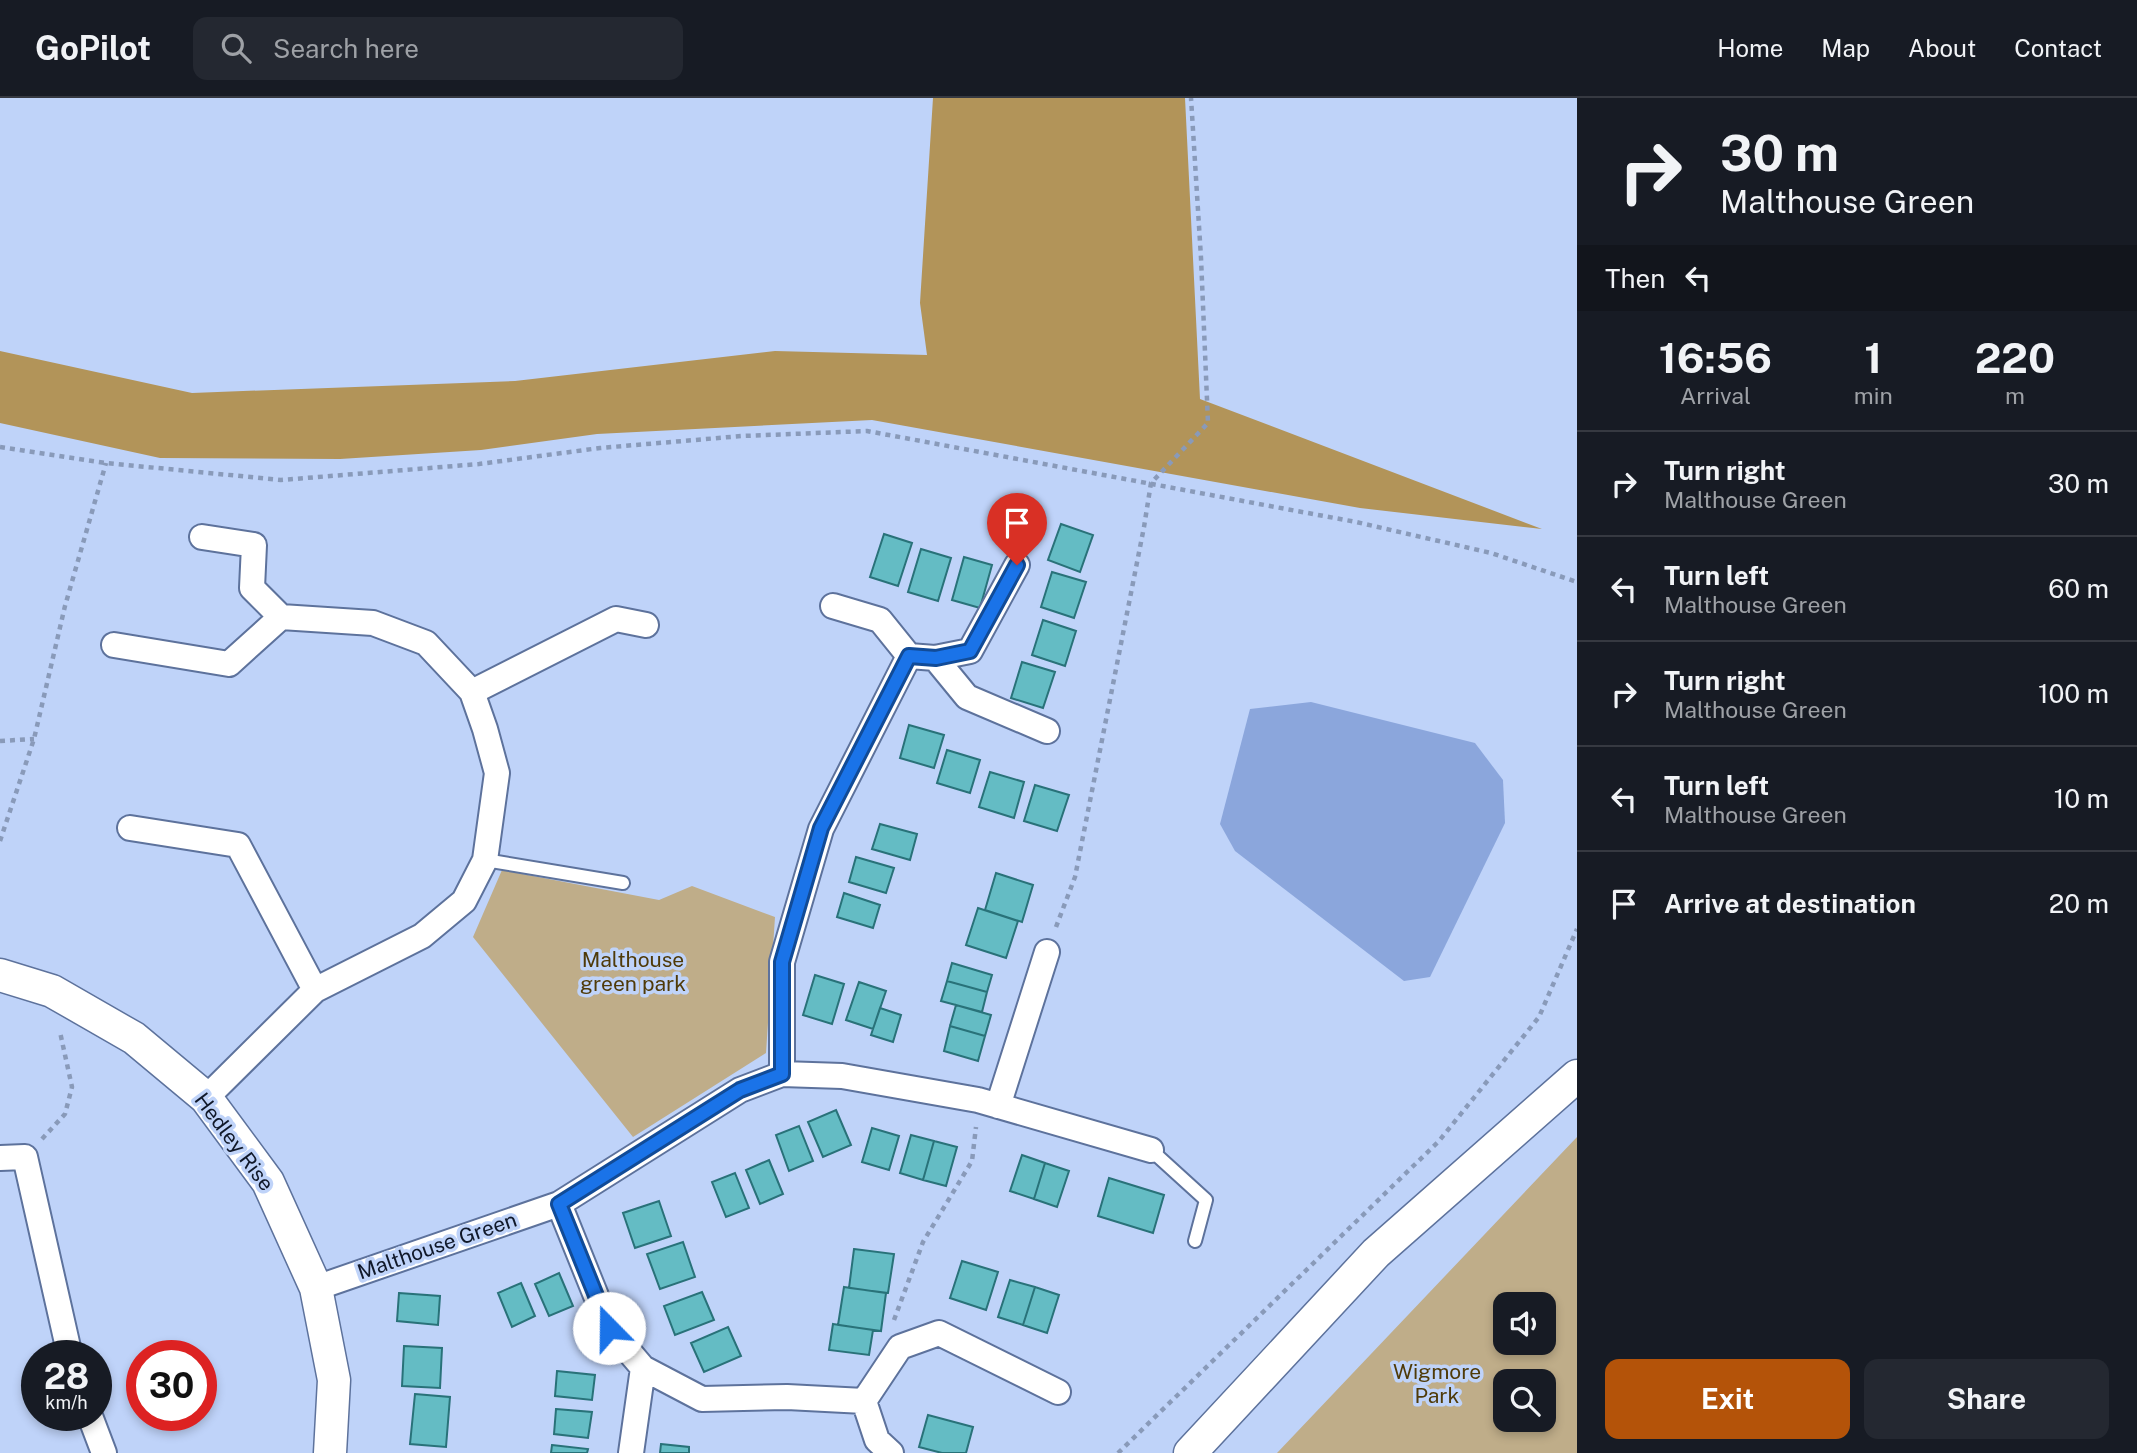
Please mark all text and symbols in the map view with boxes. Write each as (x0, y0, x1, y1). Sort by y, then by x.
search box (193, 17, 683, 80)
text: GoPilot (35, 29, 151, 67)
icon: search (217, 29, 255, 67)
text: Search here (273, 33, 419, 64)
text: Home (1717, 34, 1783, 62)
text: Map (1821, 34, 1870, 62)
text: About (1908, 34, 1976, 62)
text: Contact (2014, 34, 2102, 62)
text: 30 m (1720, 124, 1839, 182)
icon: right (1605, 126, 1696, 217)
text: Malthouse Green (1720, 183, 1974, 220)
icon: left (1679, 259, 1717, 297)
text: Then (1605, 263, 1665, 294)
text: 16:56 (1659, 333, 1772, 382)
text: 1 (1864, 333, 1882, 382)
text: 220 (1975, 333, 2055, 382)
text: Arrival (1680, 382, 1751, 409)
text: min (1854, 382, 1893, 409)
text: m (2005, 382, 2025, 409)
text: Turn right (1664, 455, 1786, 486)
icon: right (1605, 465, 1643, 503)
text: 30 m (2048, 468, 2109, 499)
text: Malthouse Green (1664, 486, 1847, 513)
pin (987, 493, 1047, 565)
icon: arrive (998, 504, 1036, 542)
text: Turn left (1664, 560, 1769, 591)
icon: left (1605, 570, 1643, 608)
text: 60 m (2048, 573, 2109, 604)
text: Malthouse Green (1664, 591, 1847, 618)
text: Turn right (1664, 665, 1786, 696)
icon: right (1605, 675, 1643, 713)
text: 100 m (2038, 678, 2109, 709)
text: Malthouse Green (1664, 696, 1847, 723)
text: Turn left (1664, 770, 1769, 801)
icon: left (1605, 780, 1643, 818)
text: 10 m (2054, 783, 2109, 814)
text: Malthouse Green (1664, 801, 1847, 828)
icon: arrive (1605, 885, 1643, 923)
text: Arrive at destination (1664, 888, 1916, 919)
text: 20 m (2049, 888, 2109, 919)
park label: Malthouse green park (580, 947, 686, 996)
street label: Hedley Rise (189, 1088, 279, 1196)
street label: Malthouse Green (354, 1207, 520, 1285)
position arrow (572, 1291, 646, 1365)
map controls (1493, 1292, 1556, 1432)
button: sound (1493, 1292, 1556, 1355)
speed limit sign: 30 (126, 1340, 217, 1431)
text: 28 (44, 1356, 89, 1397)
park label: Wigmore Park (1393, 1359, 1481, 1408)
button: Exit (1605, 1359, 1850, 1439)
button: Share (1864, 1359, 2109, 1439)
button: search (1493, 1369, 1556, 1432)
text: km/h (45, 1392, 88, 1413)

